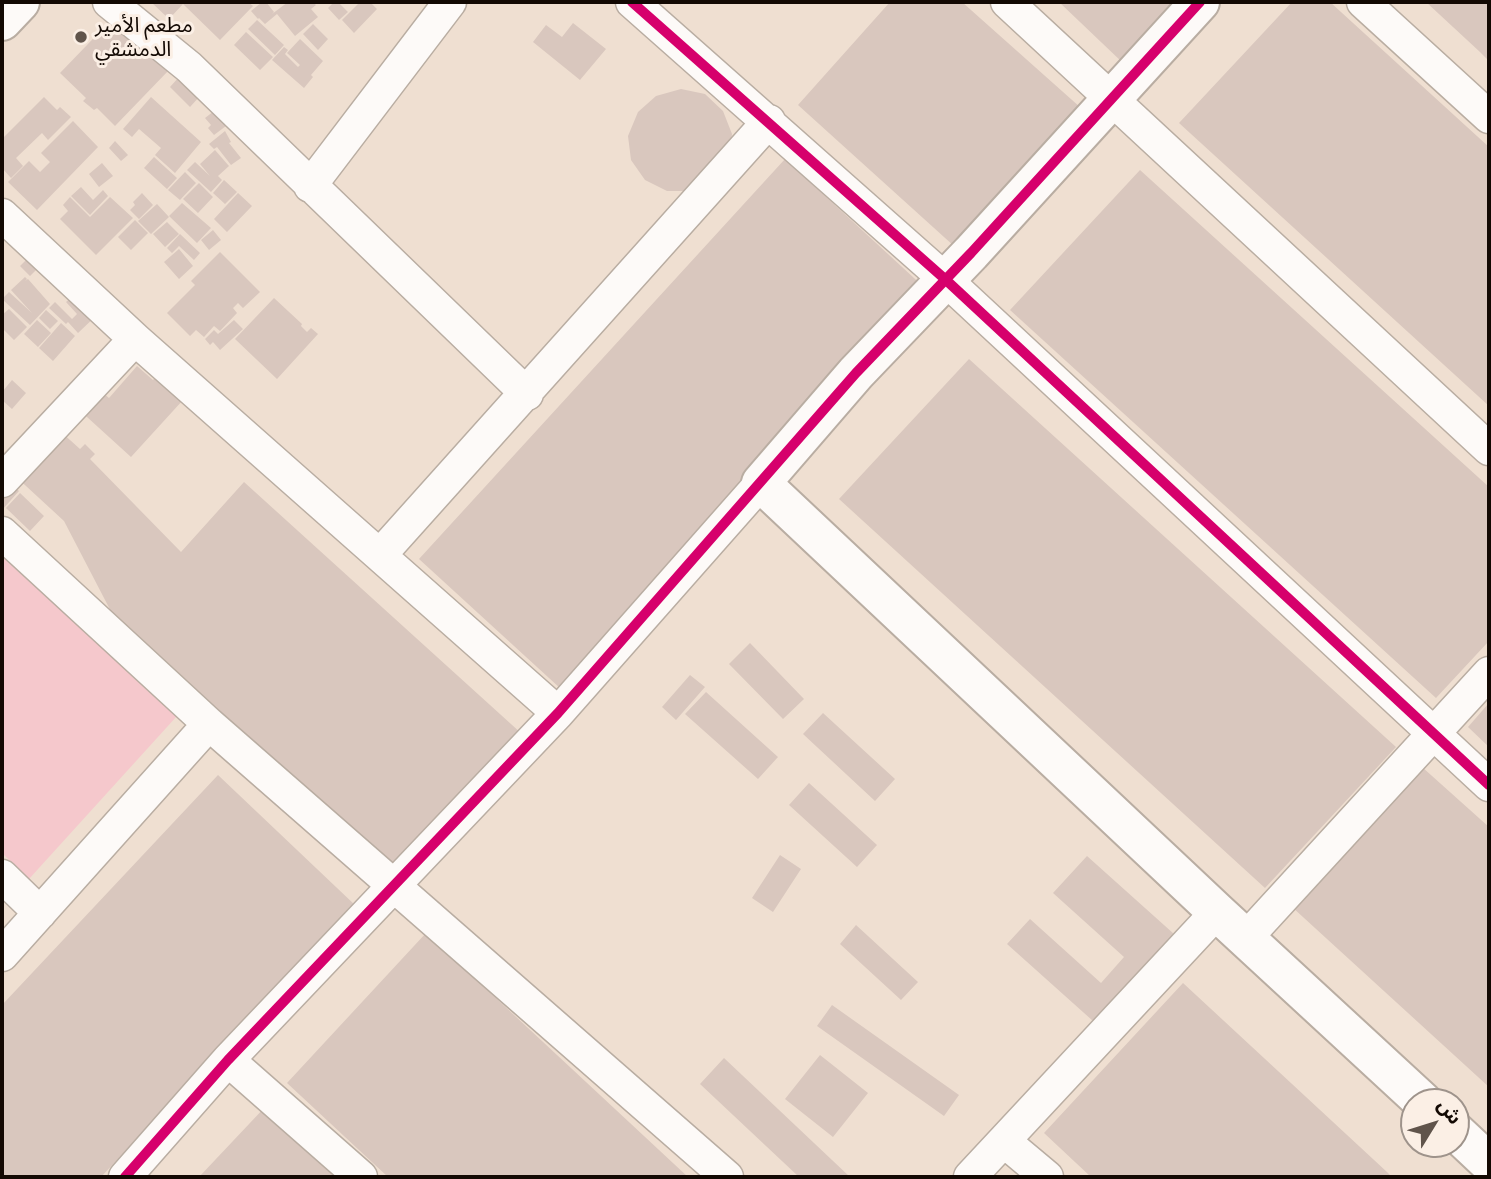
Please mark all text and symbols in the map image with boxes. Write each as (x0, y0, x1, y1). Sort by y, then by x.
place label: مطعم الأمير الدمشقي (95, 12, 193, 62)
marker: مطعم الأمير الدمشقي (73, 29, 89, 45)
north arrow (1400, 1088, 1470, 1158)
text: ش (1433, 1094, 1467, 1128)

